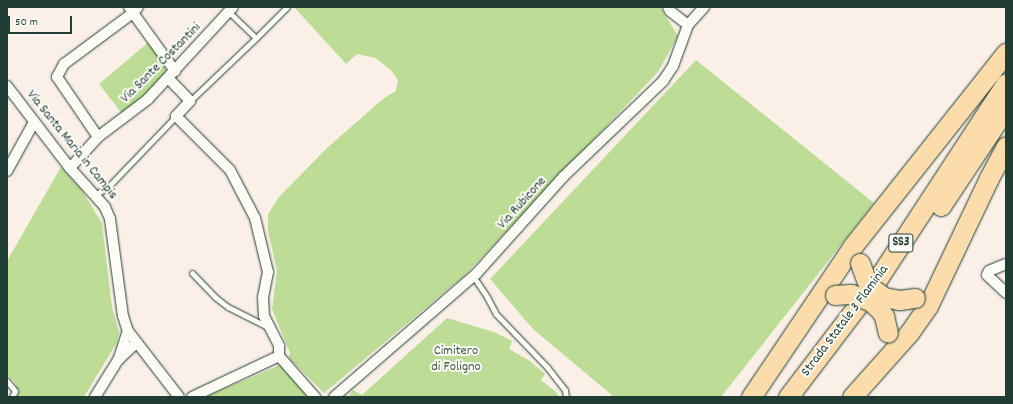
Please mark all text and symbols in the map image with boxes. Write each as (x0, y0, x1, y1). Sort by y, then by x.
scale bar (10, 8, 74, 34)
text: 50 m (15, 14, 38, 31)
street label: Via Sante Costantini (117, 19, 205, 107)
street label: Via Santa Maria in Campis (23, 87, 121, 203)
street label: Via Rubicone (494, 173, 550, 233)
road number: SS3 (888, 232, 914, 254)
street label: Strada Statale 3 Flaminia (798, 262, 892, 380)
park label: Cimitero di Foligno (431, 343, 481, 376)

